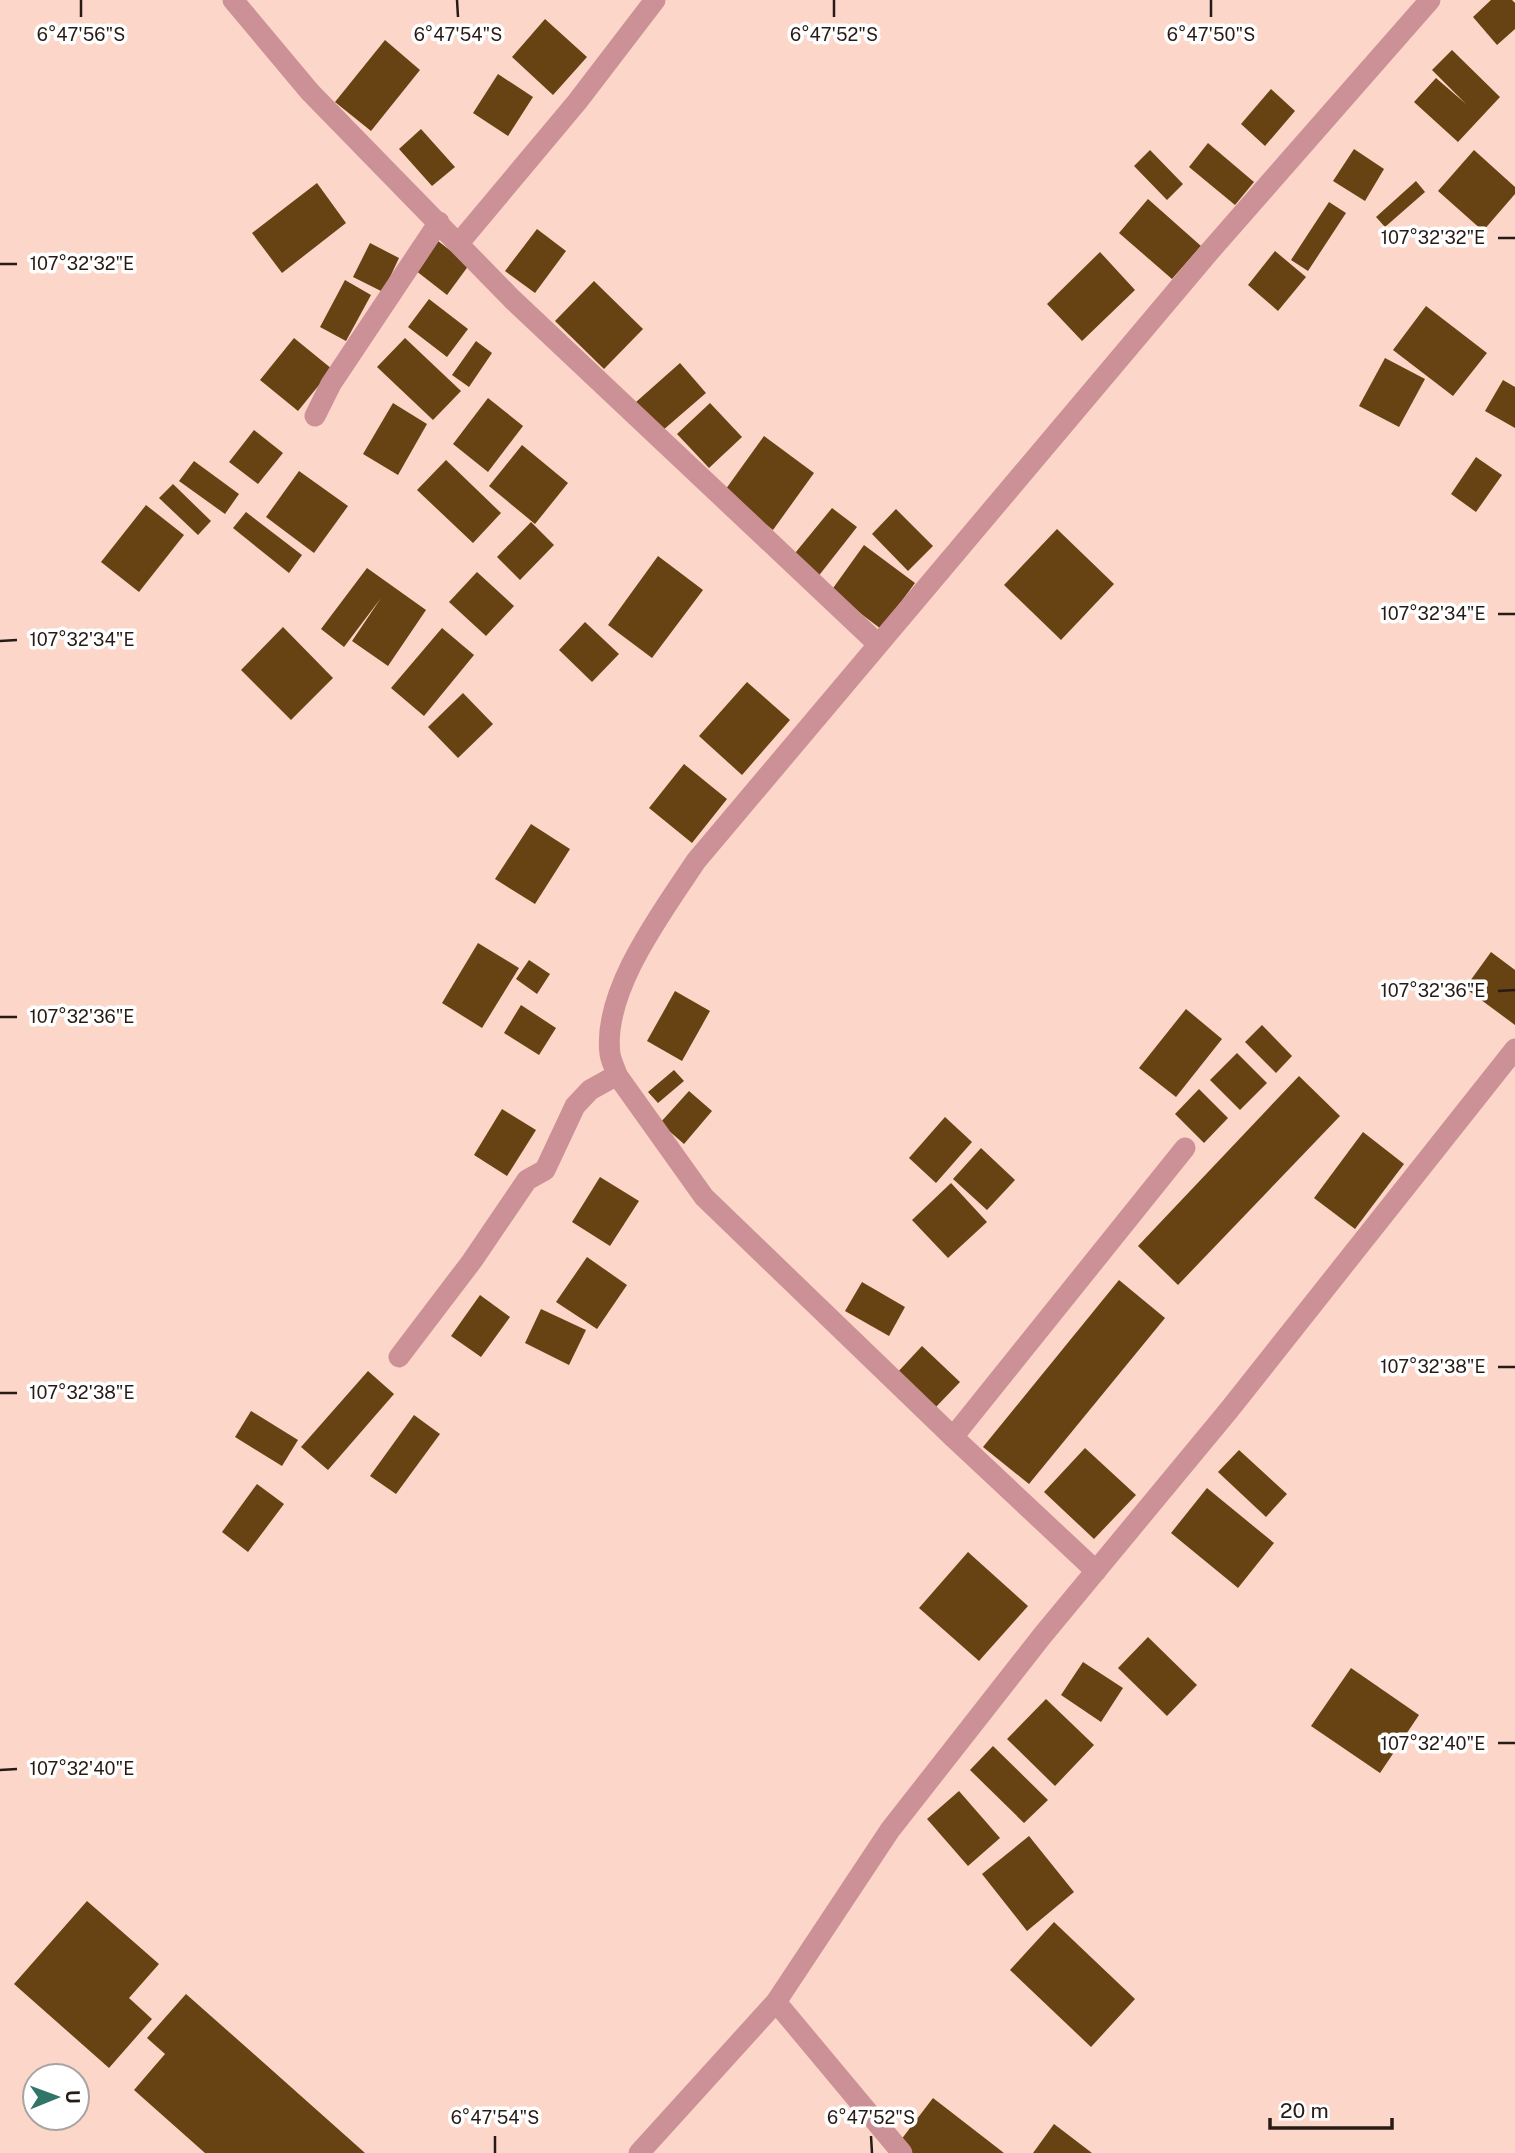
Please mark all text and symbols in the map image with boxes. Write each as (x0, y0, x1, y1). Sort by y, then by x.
text: 6°47'56"S (37, 24, 125, 45)
text: 6°47'54"S (414, 24, 502, 45)
text: 6°47'52"S (790, 24, 878, 45)
text: 6°47'50"S (1167, 24, 1255, 45)
text: 107°32'32"E (1381, 227, 1485, 248)
text: 107°32'32"E (30, 253, 134, 274)
text: 107°32'34"E (1380, 603, 1486, 624)
text: 107°32'34"E (29, 629, 135, 650)
text: 107°32'36"E (1381, 980, 1485, 1001)
text: 107°32'36"E (30, 1006, 134, 1027)
text: 107°32'38"E (1380, 1356, 1486, 1377)
text: 107°32'38"E (29, 1382, 135, 1403)
text: 107°32'40"E (1381, 1733, 1485, 1754)
text: 107°32'40"E (30, 1758, 134, 1779)
north arrow (21, 2062, 91, 2132)
scale bar (1270, 2086, 1392, 2130)
text: U (62, 2090, 84, 2104)
text: 20 m (1280, 2098, 1329, 2123)
text: 6°47'54"S (451, 2107, 539, 2128)
text: 6°47'52"S (827, 2107, 915, 2128)

